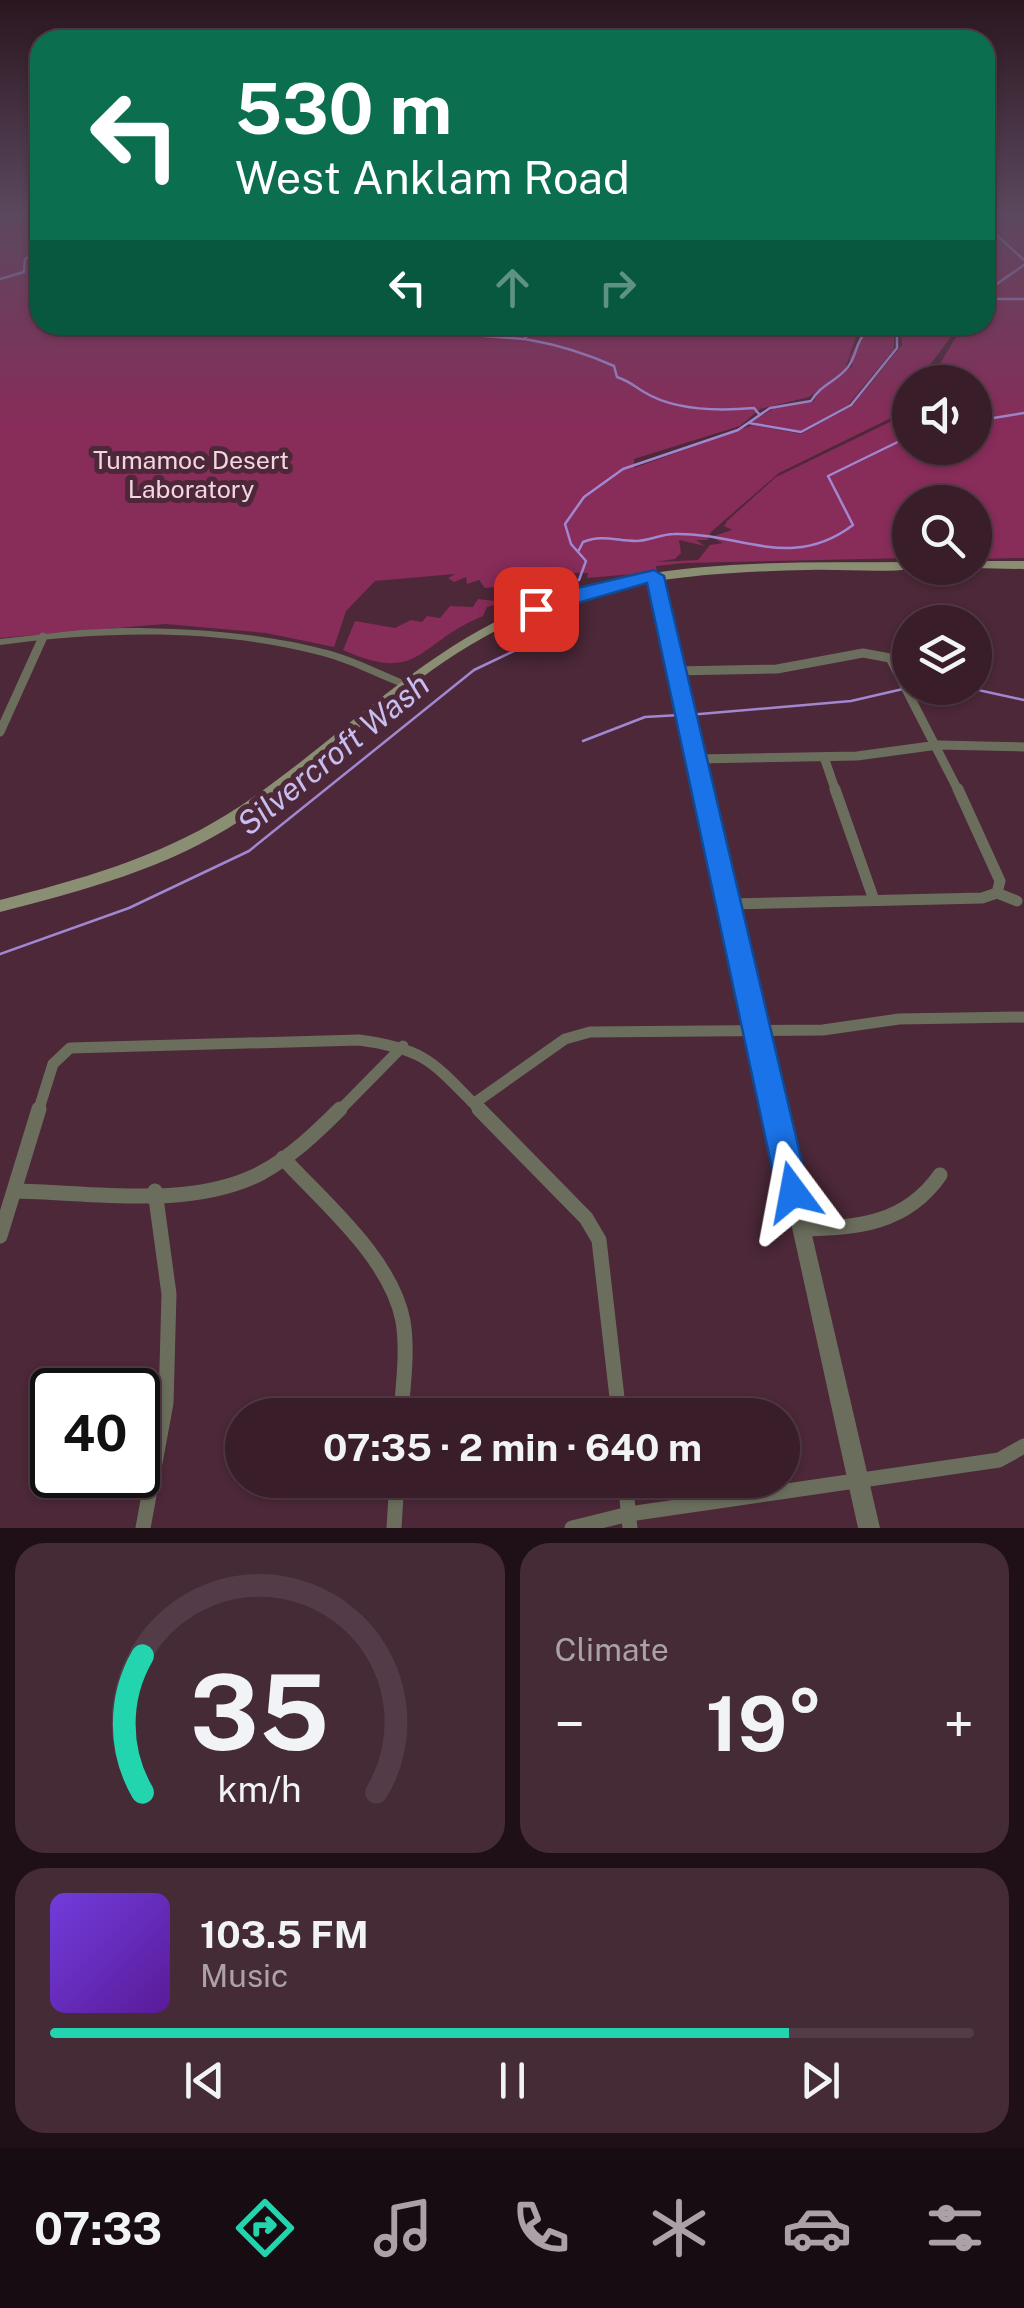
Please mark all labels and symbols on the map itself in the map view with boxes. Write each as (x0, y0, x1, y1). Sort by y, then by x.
park label: Tumamoc Desert Laboratory (93, 445, 289, 504)
pin (494, 567, 579, 652)
water label: Silvercroft Wash (230, 665, 436, 843)
position arrow (741, 1140, 845, 1244)
speed limit sign: 40 (30, 1368, 160, 1498)

